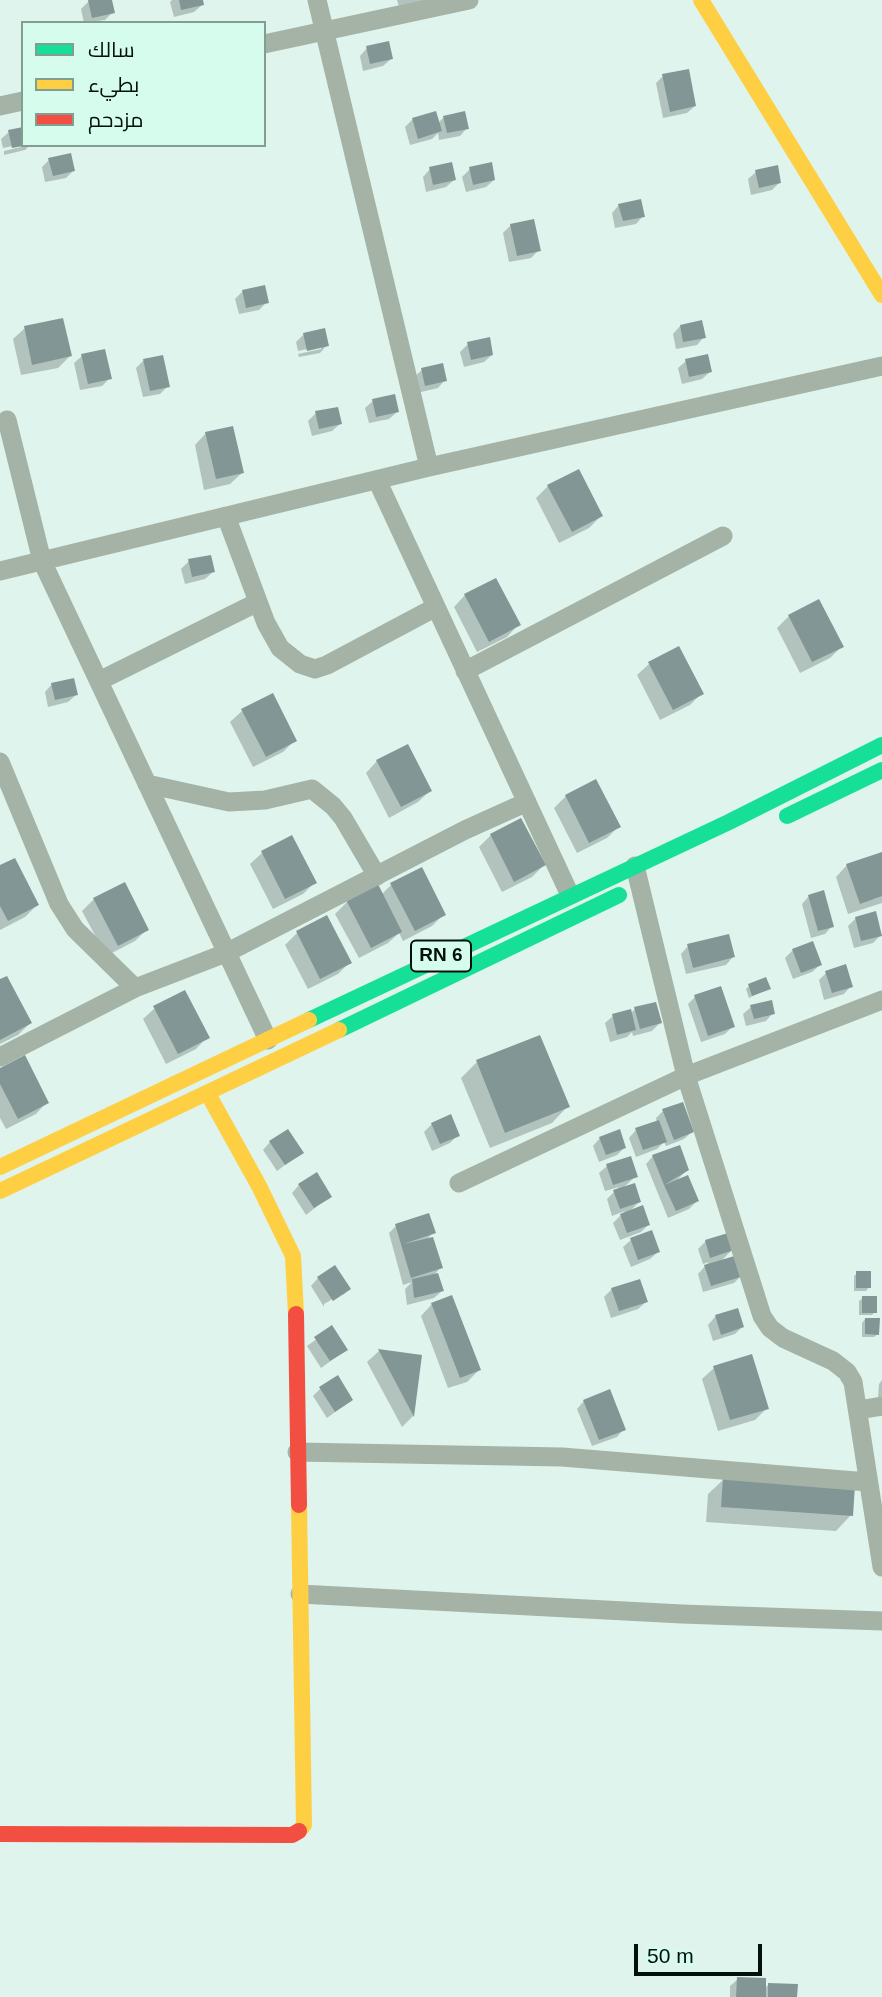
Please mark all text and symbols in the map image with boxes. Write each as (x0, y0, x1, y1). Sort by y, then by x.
legend (21, 21, 266, 147)
text: سالك (88, 38, 135, 61)
text: بطيء (88, 73, 139, 96)
text: مزدحم (88, 108, 143, 131)
road number: RN 6 (411, 940, 471, 972)
scale bar (637, 1930, 765, 1974)
text: 50 m (647, 1944, 694, 1967)

